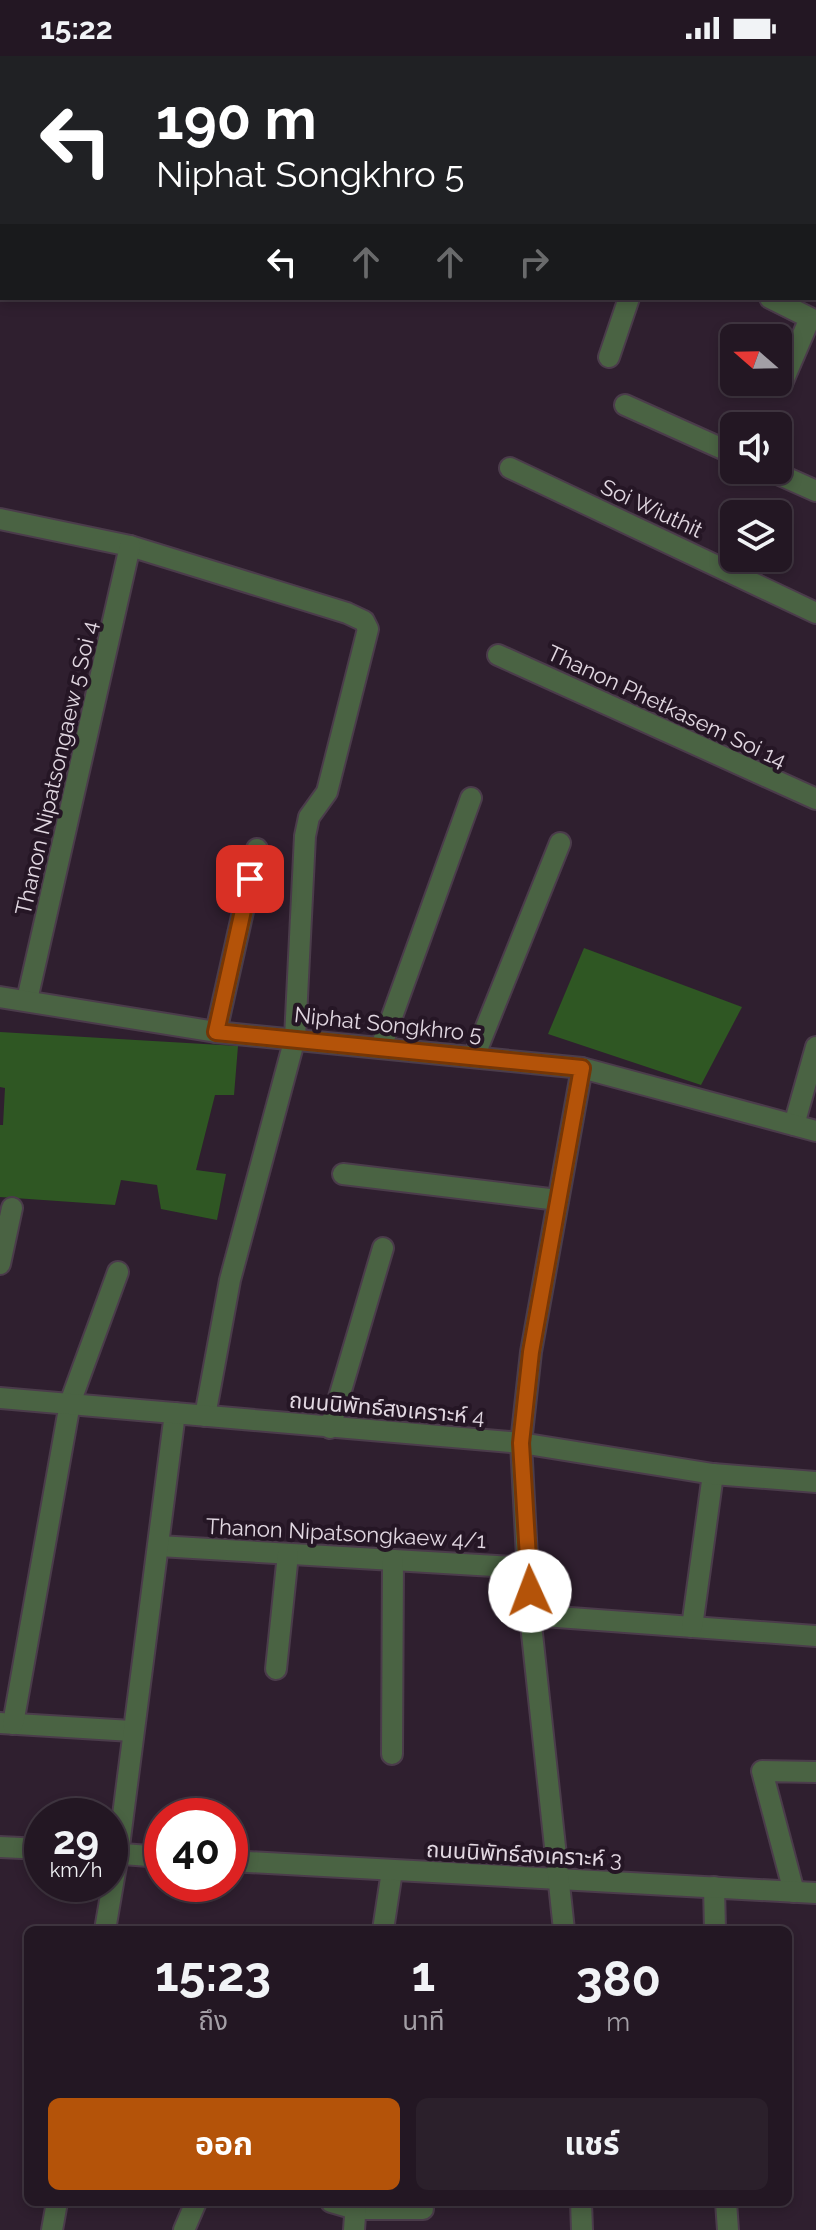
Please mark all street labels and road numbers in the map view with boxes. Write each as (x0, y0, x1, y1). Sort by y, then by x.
street label: Soi Wiuthit (597, 473, 708, 543)
street label: Thanon Nipatsongaew 5 Soi 4 (9, 618, 103, 918)
street label: Thanon Phetkasem Soi 14 (543, 639, 791, 773)
street label: Niphat Songkhro 5 (293, 1001, 483, 1047)
street label: ถนนนิพัทธ์สงเคราะห์ 4 (288, 1387, 486, 1429)
street label: Thanon Nipatsongkaew 4/1 (205, 1513, 487, 1553)
street label: ถนนนิพัทธ์สงเคราะห์ 3 (425, 1836, 623, 1872)

